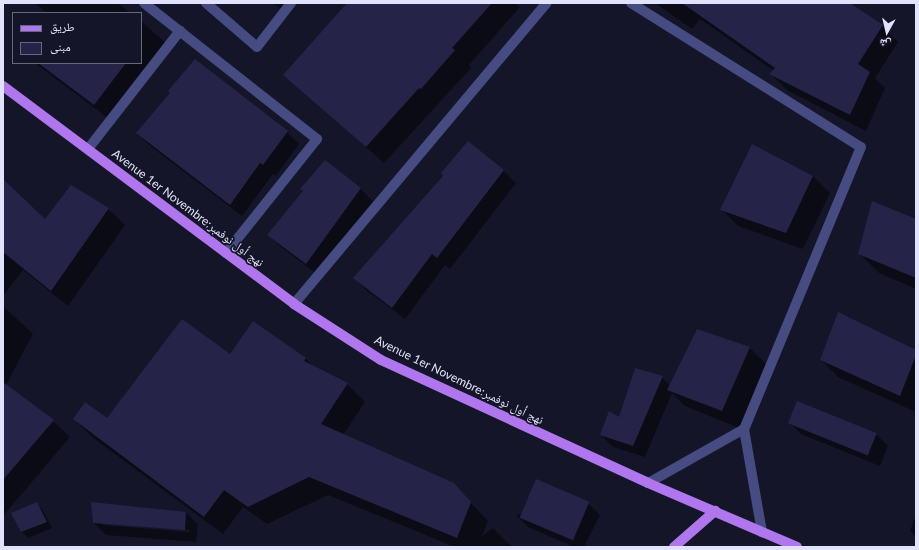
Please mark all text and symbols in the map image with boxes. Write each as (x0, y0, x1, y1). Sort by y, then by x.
legend (12, 12, 142, 64)
north arrow (867, 12, 907, 52)
text: طريق (50, 19, 75, 34)
text: ش (879, 37, 892, 52)
text: مبنى (50, 39, 71, 54)
street label: Avenue 1er Novembre;نهج أول نوفمبر (109, 146, 267, 270)
street label: Avenue 1er Novembre;نهج أول نوفمبر (372, 333, 546, 427)

